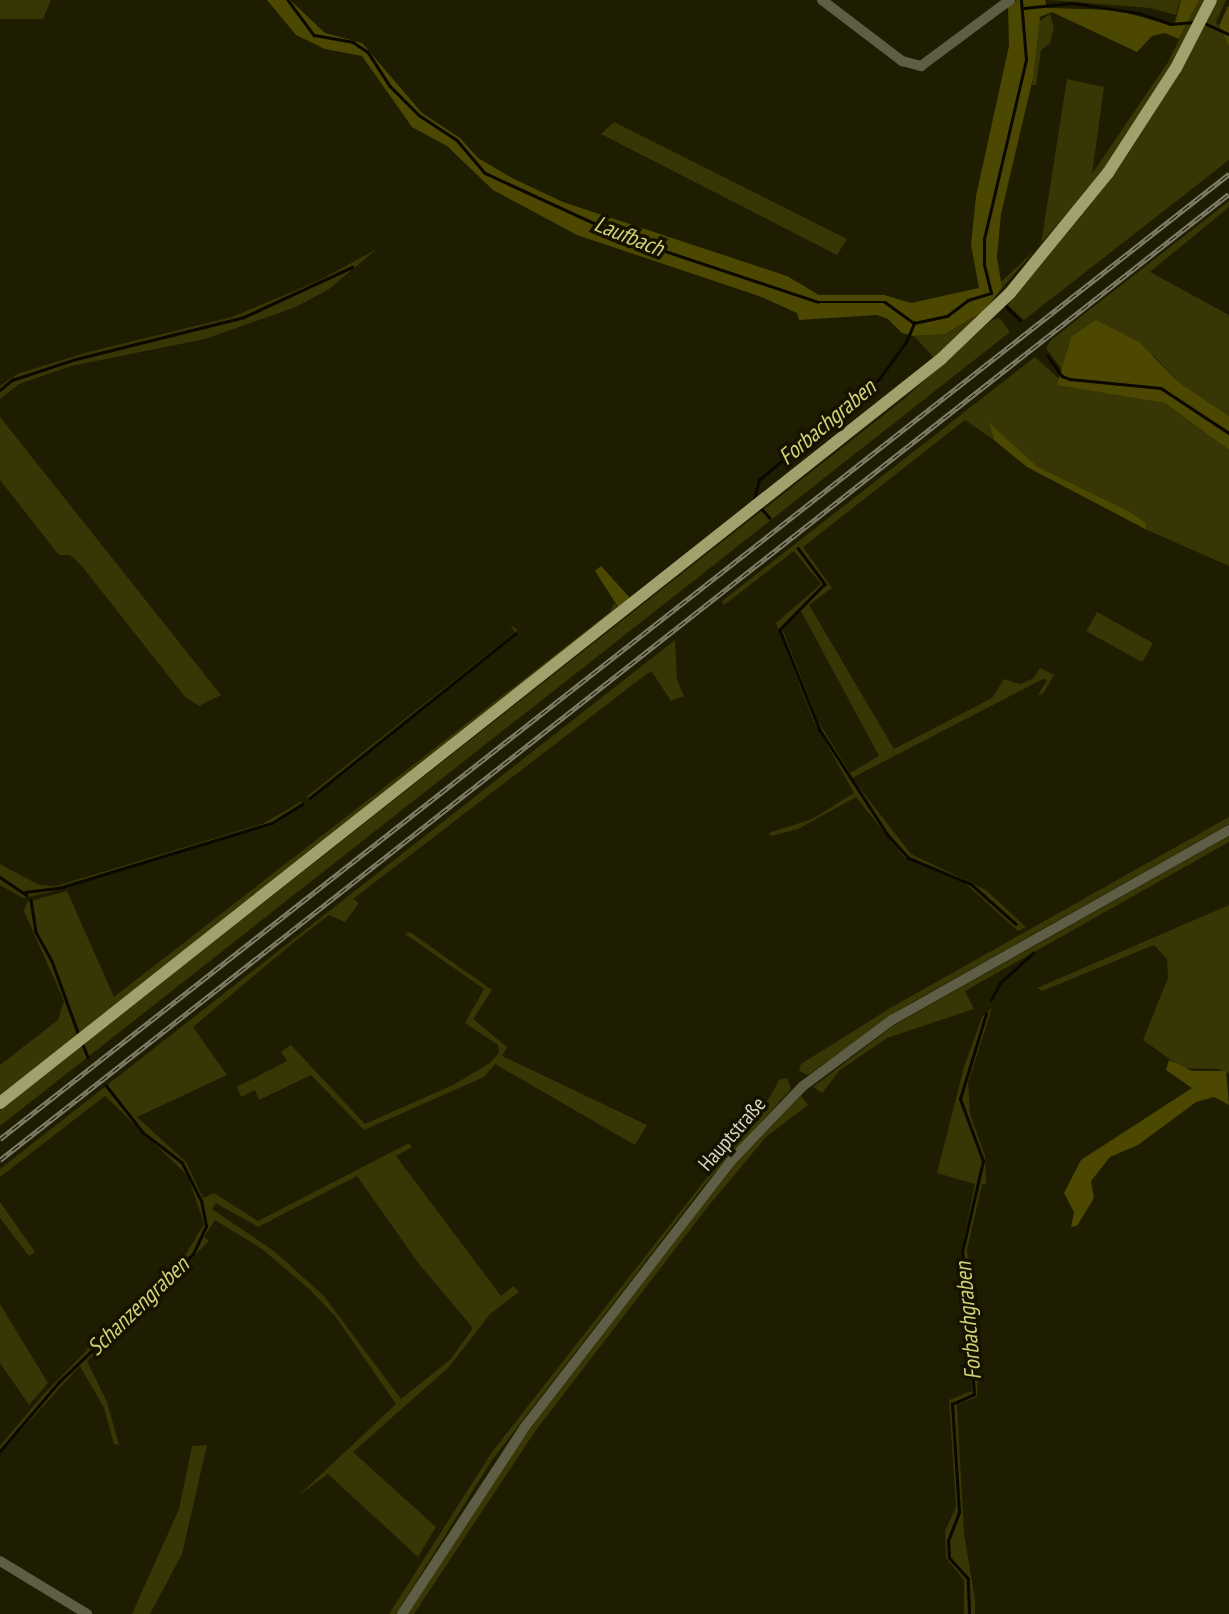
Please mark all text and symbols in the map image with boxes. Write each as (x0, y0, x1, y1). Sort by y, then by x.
water label: Laufbach (591, 210, 667, 262)
water label: Forbachgraben (773, 373, 881, 471)
street label: Hauptstraße (693, 1092, 771, 1176)
water label: Schanzengraben (82, 1251, 194, 1361)
water label: Forbachgraben (949, 1261, 987, 1381)

